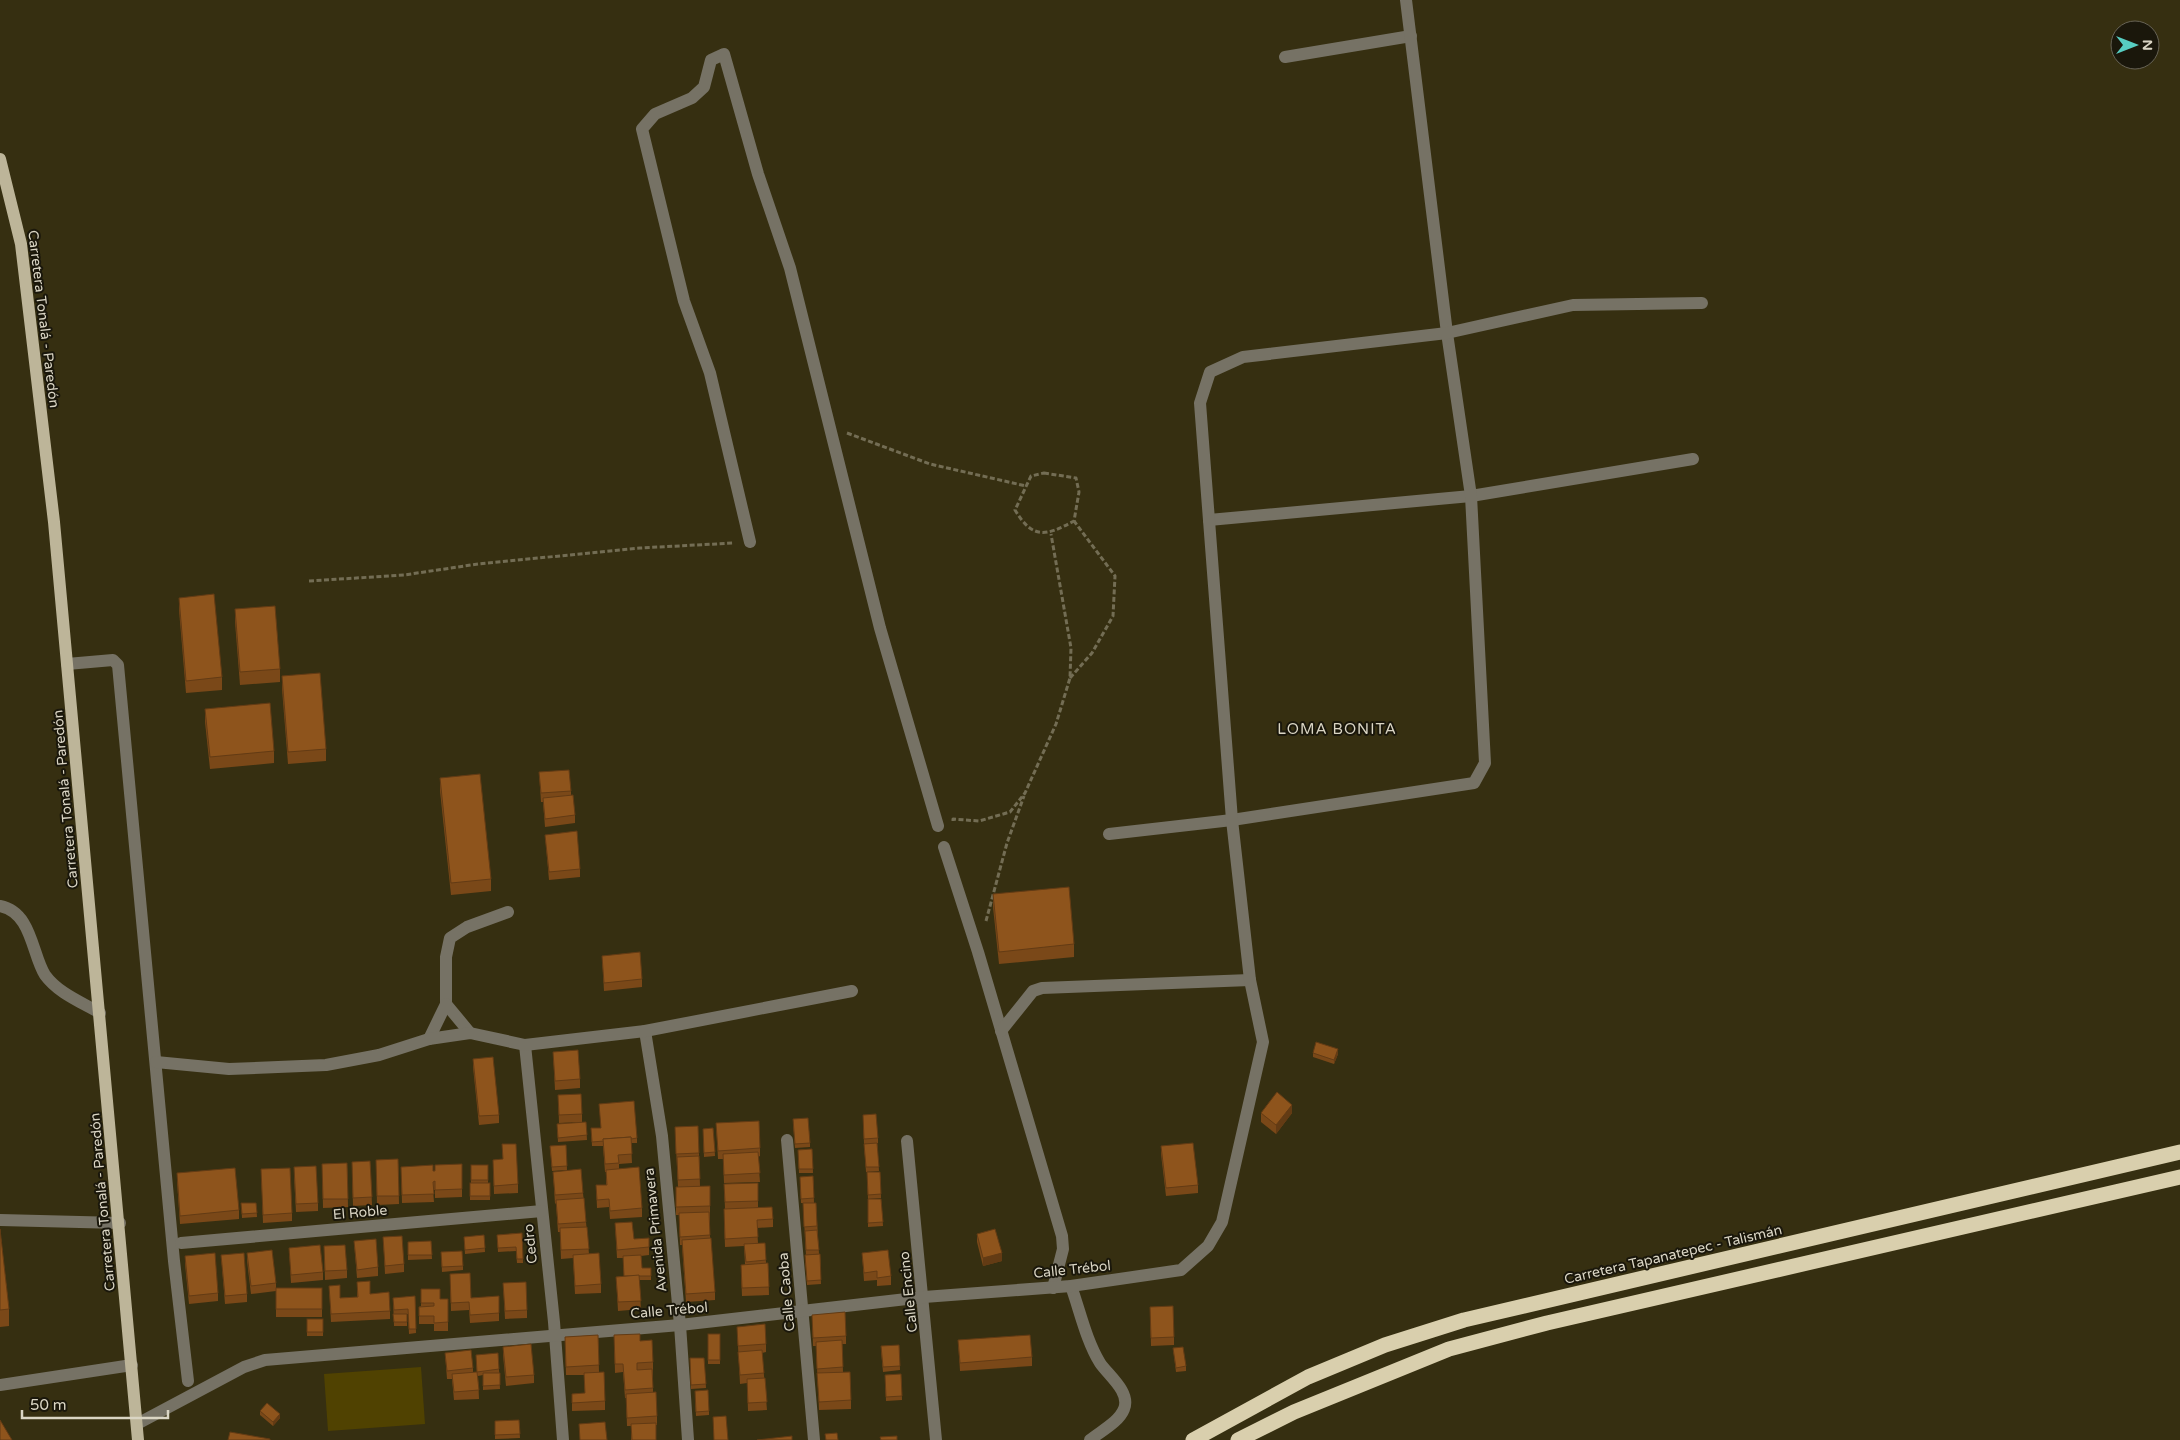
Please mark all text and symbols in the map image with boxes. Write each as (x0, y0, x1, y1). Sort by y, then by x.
north arrow (2110, 20, 2160, 70)
text: N (2139, 39, 2156, 51)
street label: Carretera Tonalá - Paredón (24, 229, 63, 409)
street label: Carretera Tonalá - Paredón (49, 709, 82, 889)
district label: LOMA BONITA (1277, 720, 1397, 738)
street label: Carretera Tonalá - Paredón (86, 1112, 119, 1292)
street label: Avenida Primavera (641, 1167, 670, 1293)
street label: El Roble (332, 1202, 388, 1223)
street label: Carretera Tapanatepec - Talismán (1563, 1221, 1784, 1288)
street label: Cedro (520, 1223, 541, 1265)
street label: Calle Encino (896, 1251, 921, 1333)
street label: Calle Caoba (775, 1252, 798, 1332)
street label: Calle Trébol (1033, 1257, 1112, 1282)
street label: Calle Trébol (630, 1299, 709, 1322)
scale bar (22, 1388, 169, 1420)
text: 50 m (30, 1396, 67, 1414)

